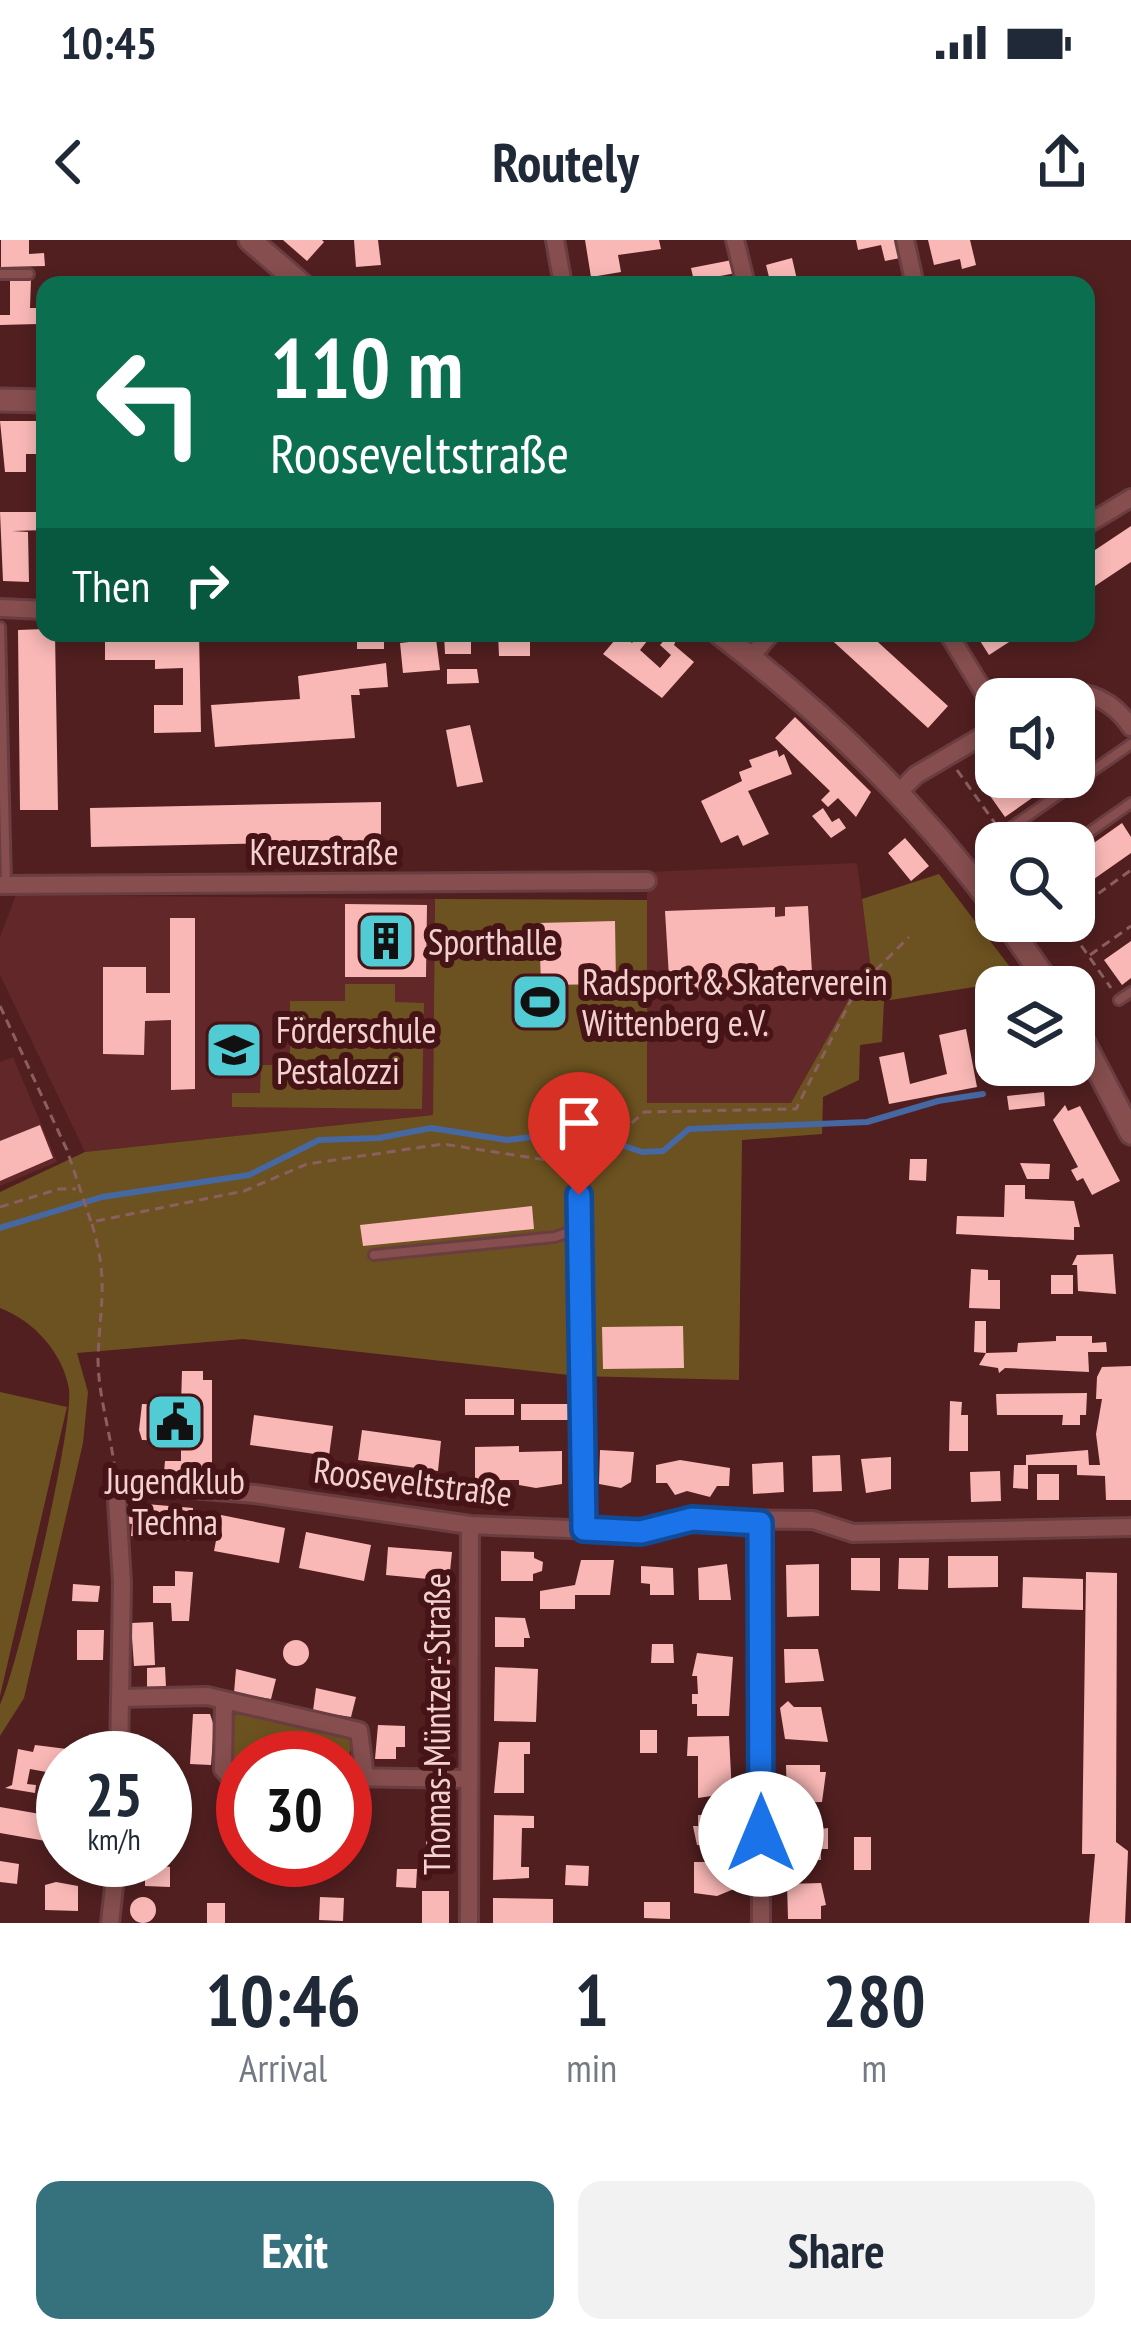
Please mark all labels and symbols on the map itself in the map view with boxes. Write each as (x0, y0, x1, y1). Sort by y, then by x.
street label: Kreuzstraße (249, 828, 399, 875)
building icon: Sporthalle (355, 910, 417, 972)
place label: Sporthalle (428, 918, 557, 965)
place label: Radsport & Skaterverein Wittenberg e.V. (582, 958, 887, 1046)
sports icon: Radsport & Skaterverein Wittenberg e.V. (509, 971, 571, 1033)
place label: Förderschule Pestalozzi (276, 1006, 436, 1094)
school or university icon: Förderschule Pestalozzi (203, 1019, 265, 1081)
pin (528, 1072, 630, 1195)
public building icon: Jugendklub Techna (144, 1391, 206, 1453)
street label: Rooseveltstraße (311, 1446, 515, 1516)
place label: Jugendklub Techna (104, 1457, 245, 1545)
street label: Thomas-Müntzer-Straße (413, 1573, 460, 1875)
speed limit sign: 30 (216, 1731, 372, 1887)
position arrow (698, 1771, 824, 1897)

